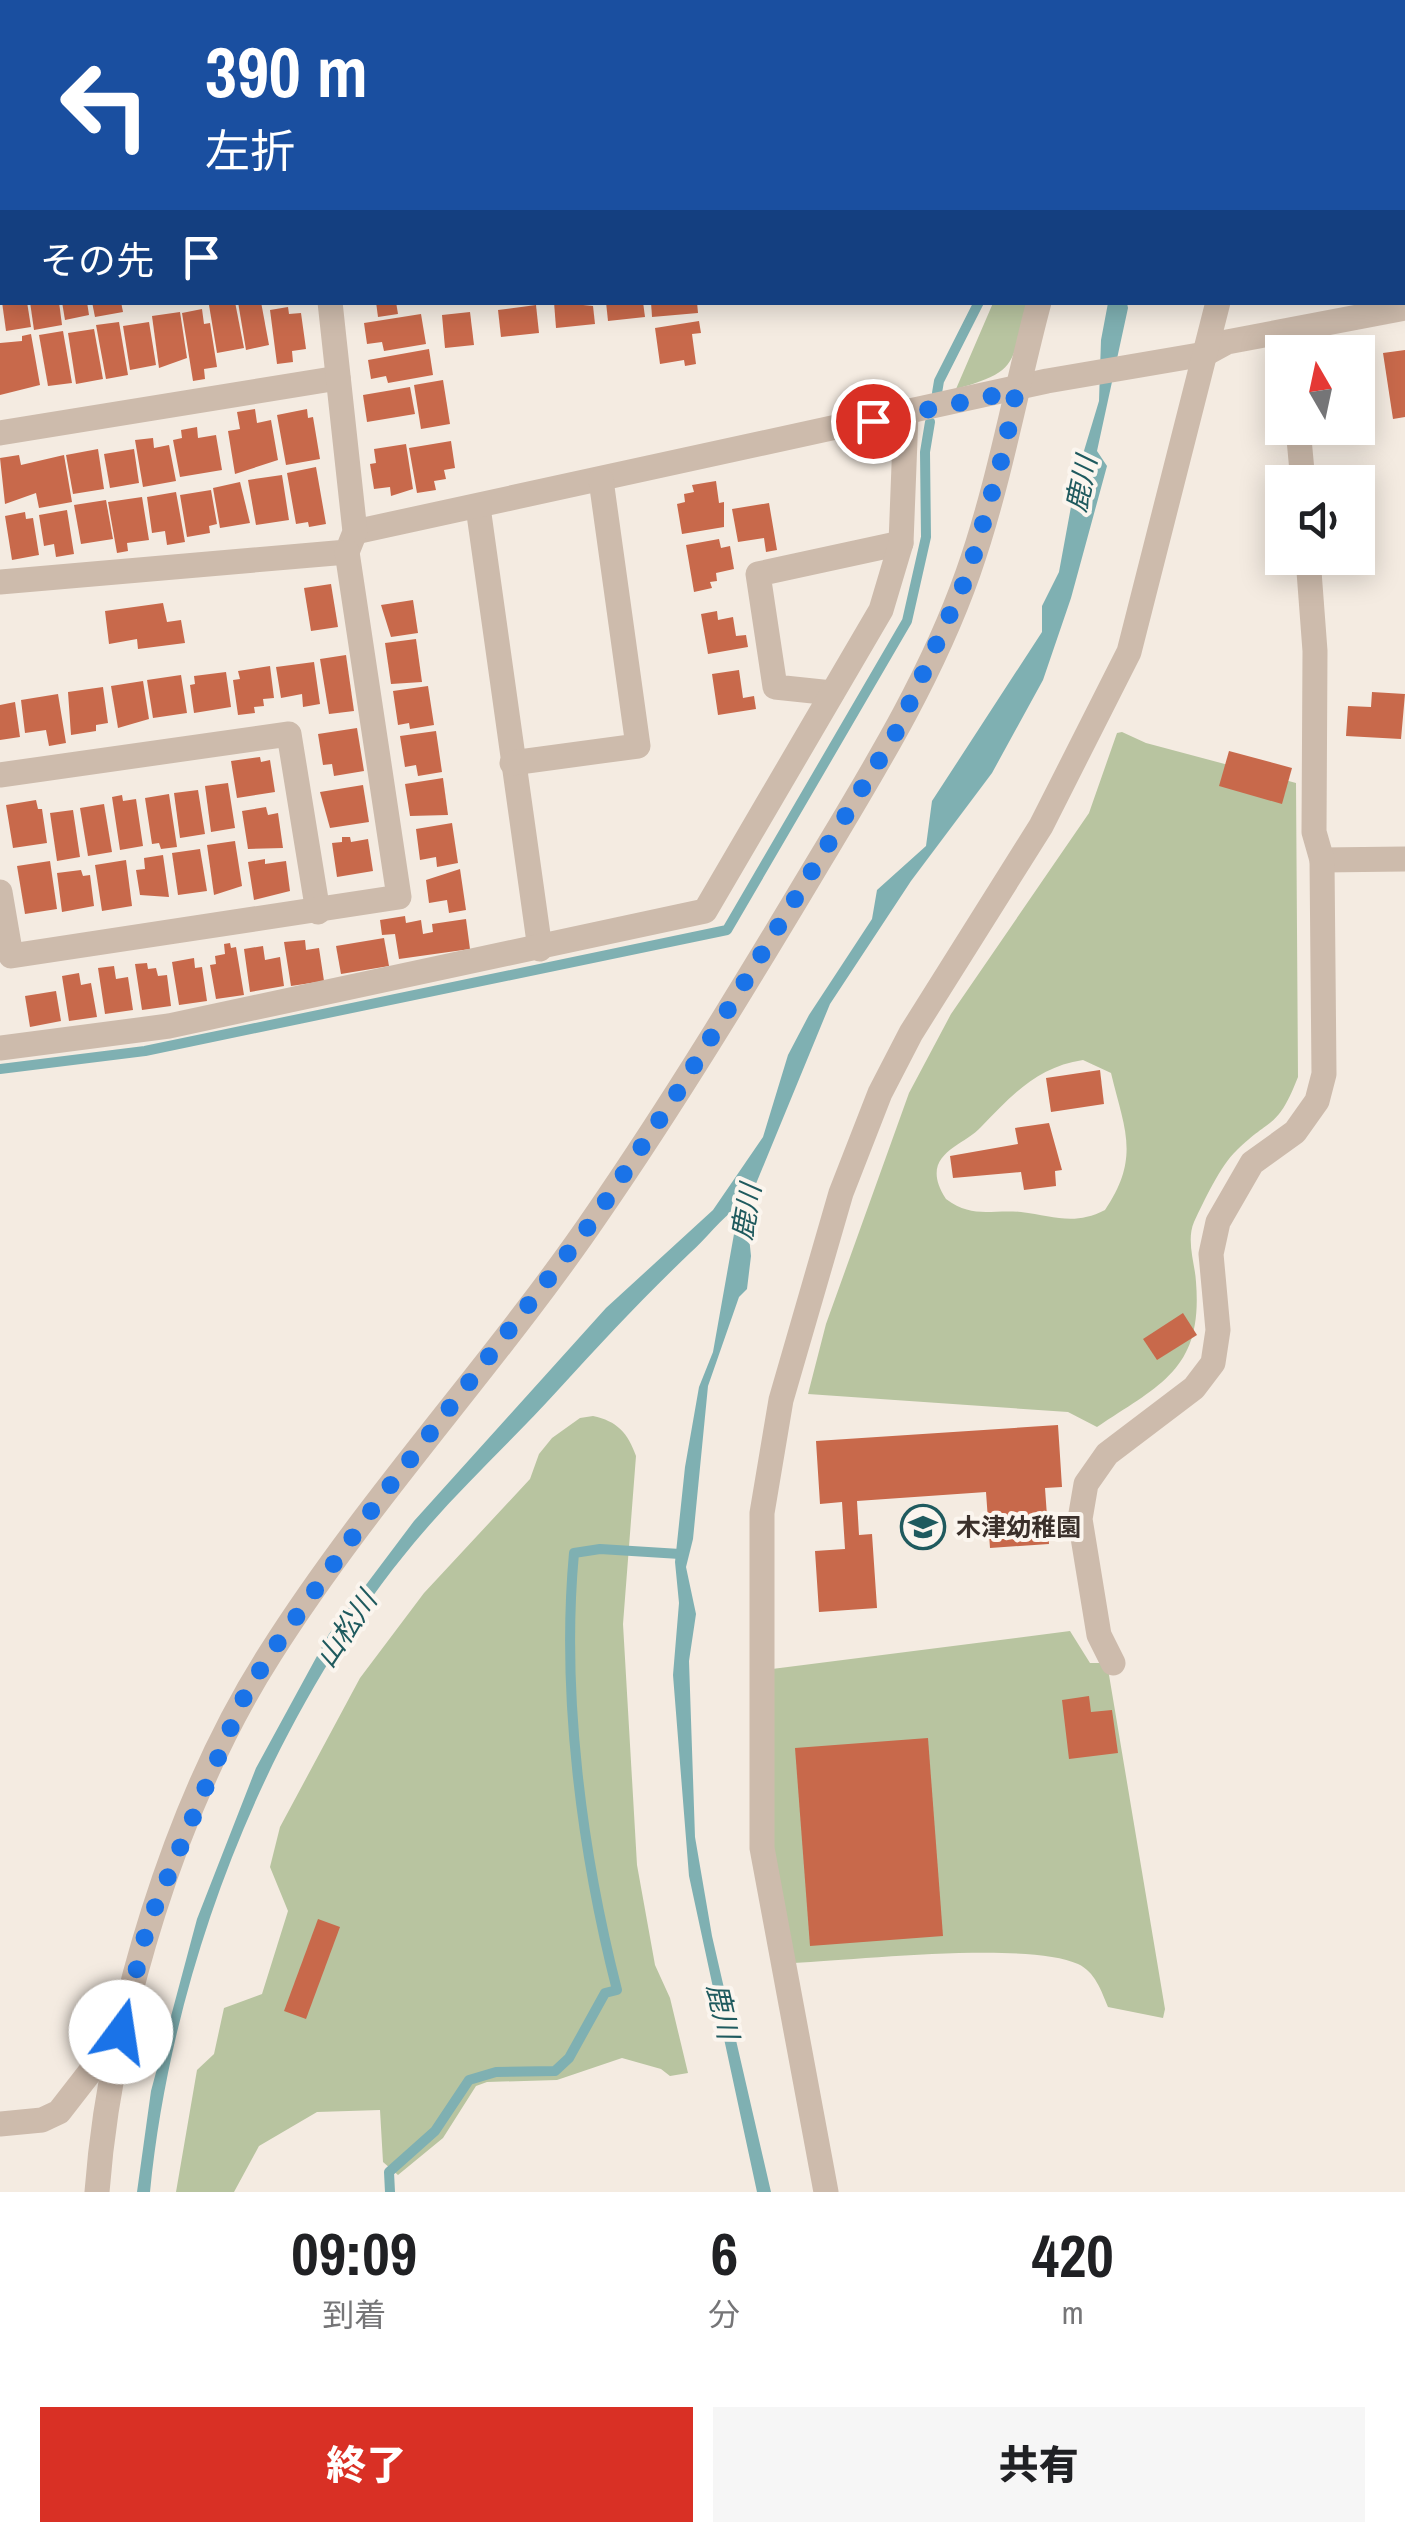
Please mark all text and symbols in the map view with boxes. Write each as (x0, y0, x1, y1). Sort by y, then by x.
text: 390 m (205, 25, 368, 119)
icon: left (40, 40, 170, 170)
text: 左折 (205, 120, 295, 181)
icon: arrive (174, 230, 229, 285)
text: その先 (40, 235, 154, 286)
north arrow (1265, 335, 1375, 445)
map controls (1265, 335, 1375, 575)
pin (831, 379, 916, 464)
icon: arrive (846, 394, 901, 449)
water label: 鹿川 (1057, 450, 1106, 515)
button: sound (1265, 465, 1375, 575)
water label: 鹿川 (722, 1178, 770, 1243)
school or university icon: 木津幼稚園 (900, 1504, 946, 1550)
place label: 木津幼稚園 (956, 1510, 1081, 1544)
water label: 山松川 (307, 1581, 387, 1674)
water label: 鹿川 (698, 1979, 748, 2045)
position arrow (69, 1980, 173, 2084)
text: 09:09 (291, 2213, 417, 2294)
text: 6 (711, 2213, 738, 2294)
text: 420 (1032, 2215, 1114, 2296)
text: m (1062, 2291, 1084, 2334)
text: 到着 (322, 2293, 386, 2336)
text: 分 (708, 2293, 740, 2336)
button: 終了 (40, 2407, 693, 2522)
button: 共有 (713, 2407, 1365, 2522)

